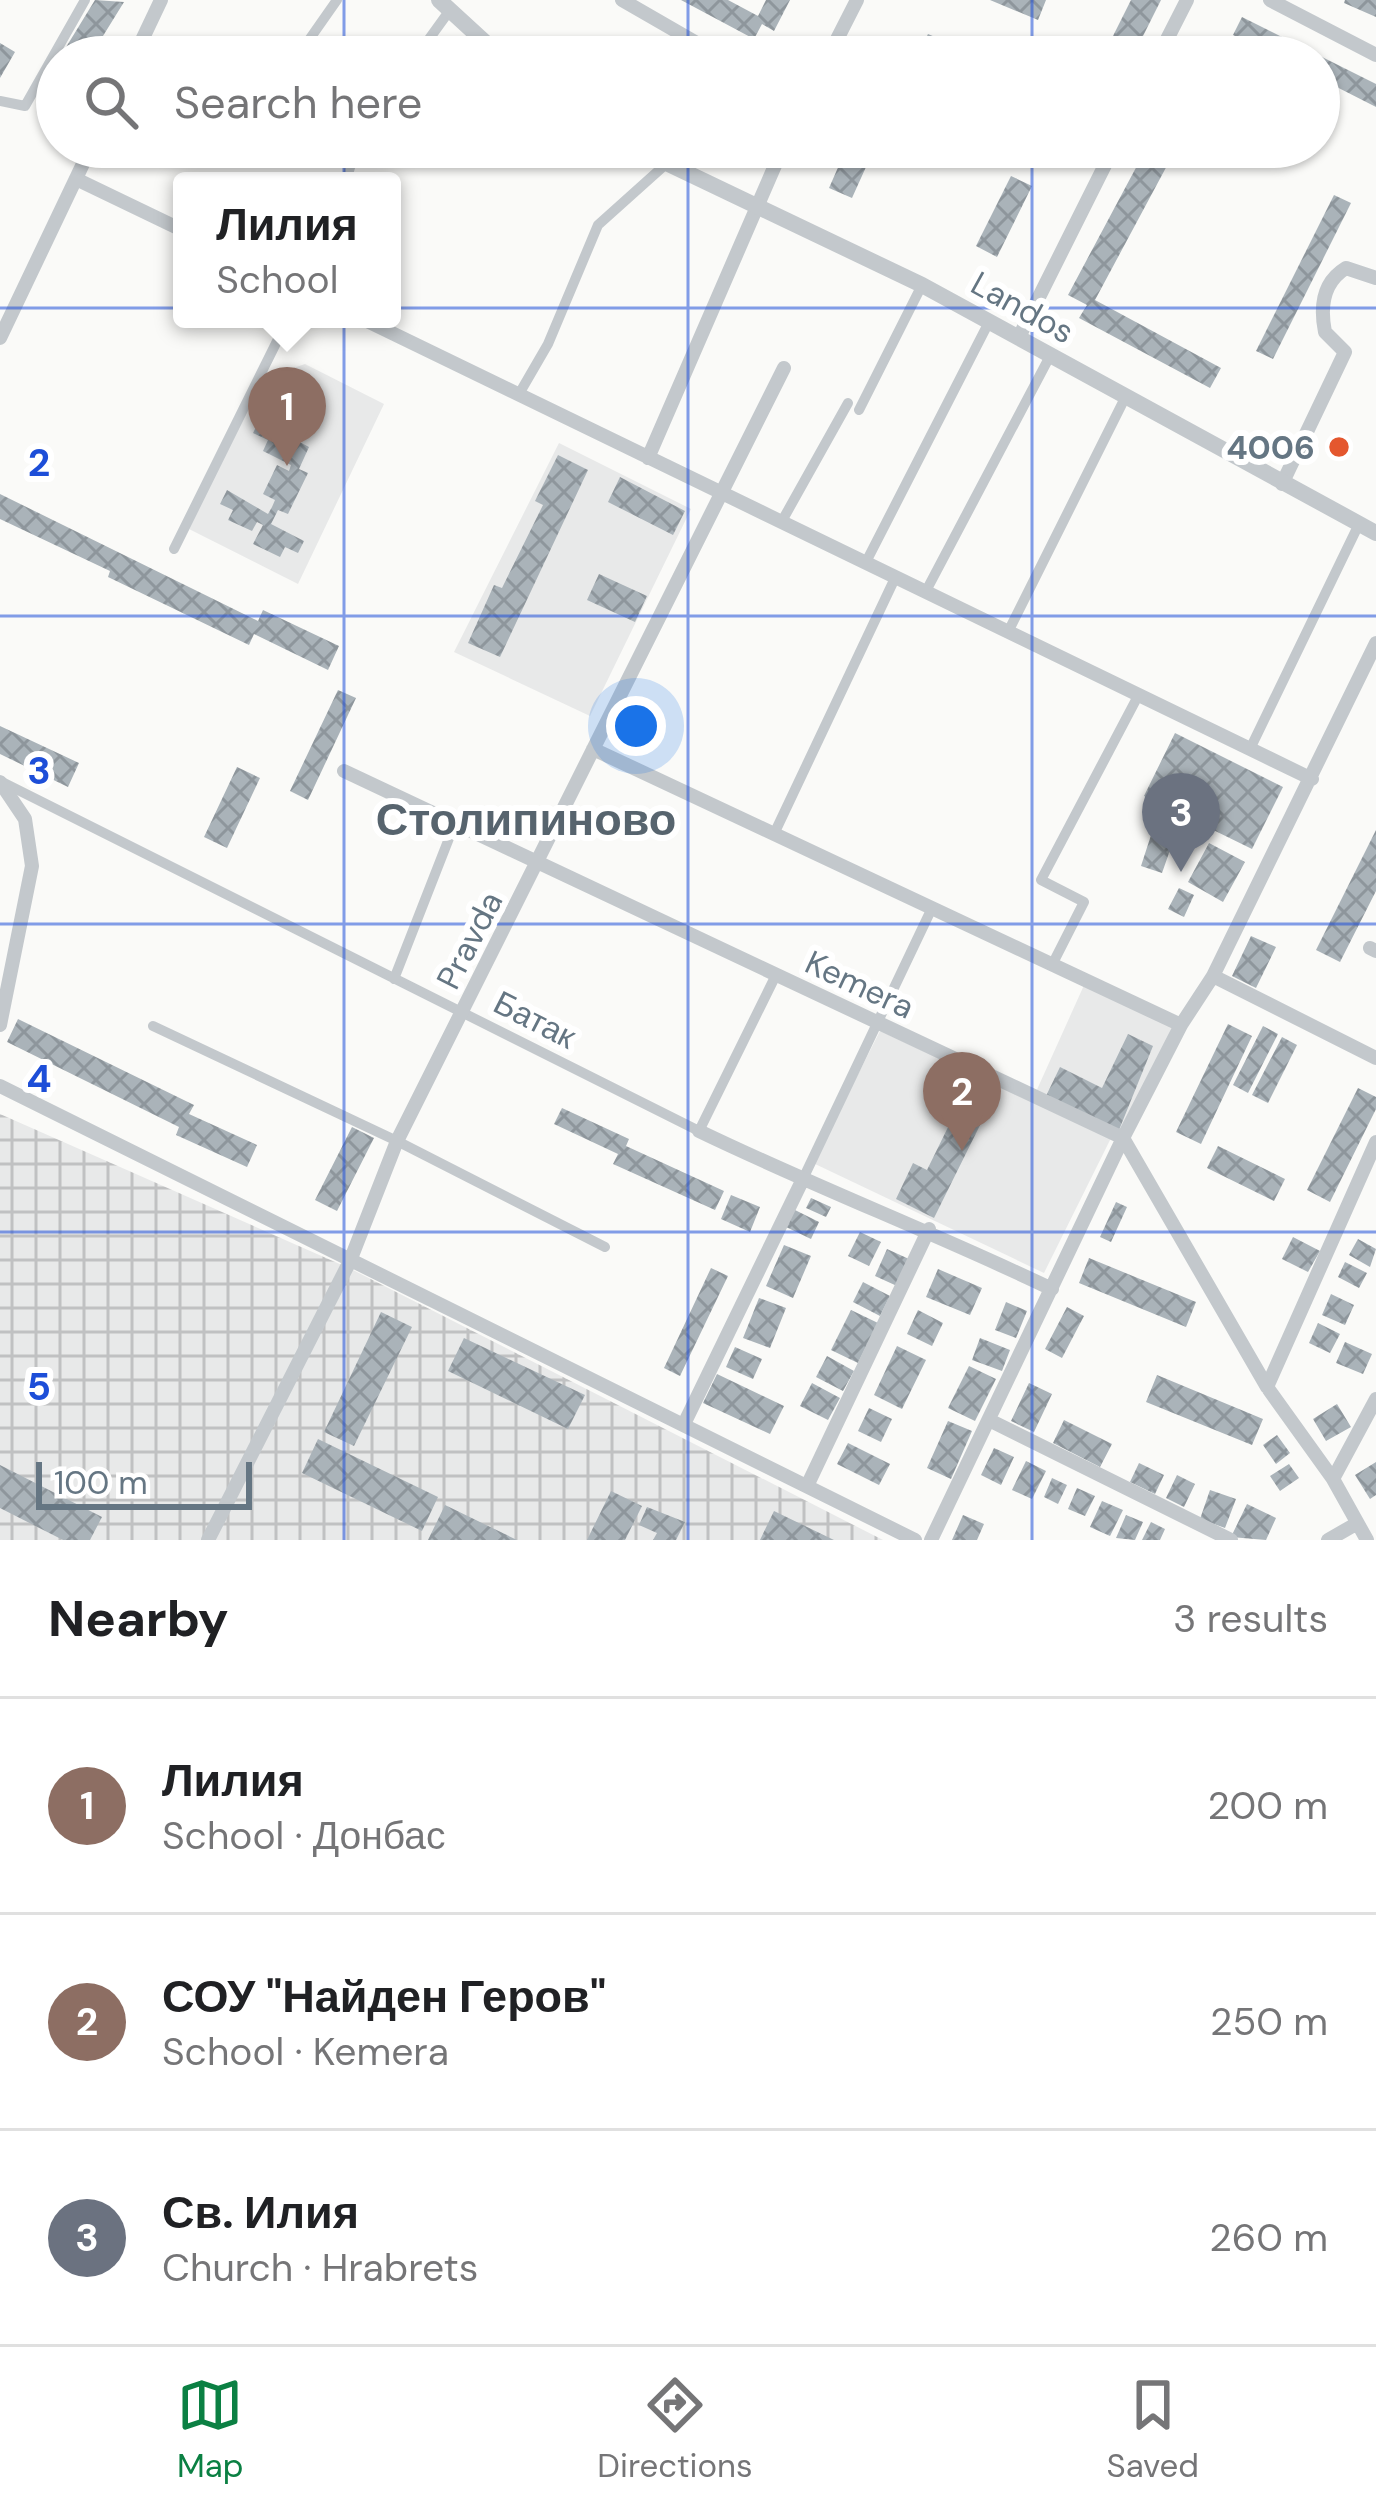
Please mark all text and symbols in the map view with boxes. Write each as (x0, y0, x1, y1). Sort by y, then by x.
search box (36, 36, 1340, 168)
icon: search (78, 69, 144, 135)
text: Search here (174, 73, 422, 132)
popup (173, 172, 401, 328)
text: Лилия (216, 195, 358, 254)
text: School (216, 254, 338, 305)
street label: Landos (964, 262, 1082, 353)
pin: 1 (248, 367, 326, 466)
place label: 4006 (1226, 426, 1315, 469)
marker: 4006 (1326, 434, 1352, 460)
text: 2 (28, 437, 50, 488)
your location (606, 696, 666, 756)
text: 3 (27, 745, 51, 796)
pin: 3 (1142, 773, 1220, 872)
district label: Столипиново (376, 790, 676, 849)
street label: Pravda (427, 884, 512, 996)
street label: Kemera (798, 941, 921, 1028)
street label: Батак (486, 981, 584, 1059)
pin: 2 (923, 1052, 1001, 1151)
text: 4 (26, 1053, 52, 1104)
text: 5 (27, 1361, 51, 1412)
scale bar (36, 1456, 252, 1509)
text: 100 m (54, 1461, 148, 1504)
text: Nearby (48, 1585, 229, 1652)
text: 3 results (1173, 1593, 1328, 1644)
text: Лилия (162, 1751, 304, 1810)
text: 1 (80, 1780, 94, 1831)
text: 200 m (1207, 1780, 1328, 1831)
text: School · Донбас (162, 1810, 446, 1861)
text: СОУ "Найден Геров" (162, 1967, 606, 2026)
text: 2 (76, 1996, 98, 2047)
text: 250 m (1210, 1996, 1328, 2047)
text: School · Kemera (162, 2026, 449, 2077)
text: Св. Илия (162, 2183, 359, 2242)
text: 3 (75, 2212, 99, 2263)
text: 260 m (1209, 2212, 1328, 2263)
text: Church · Hrabrets (162, 2242, 478, 2293)
tab: Map (177, 2372, 243, 2487)
tab: Directions (597, 2372, 753, 2487)
tab: Saved (1107, 2372, 1199, 2487)

